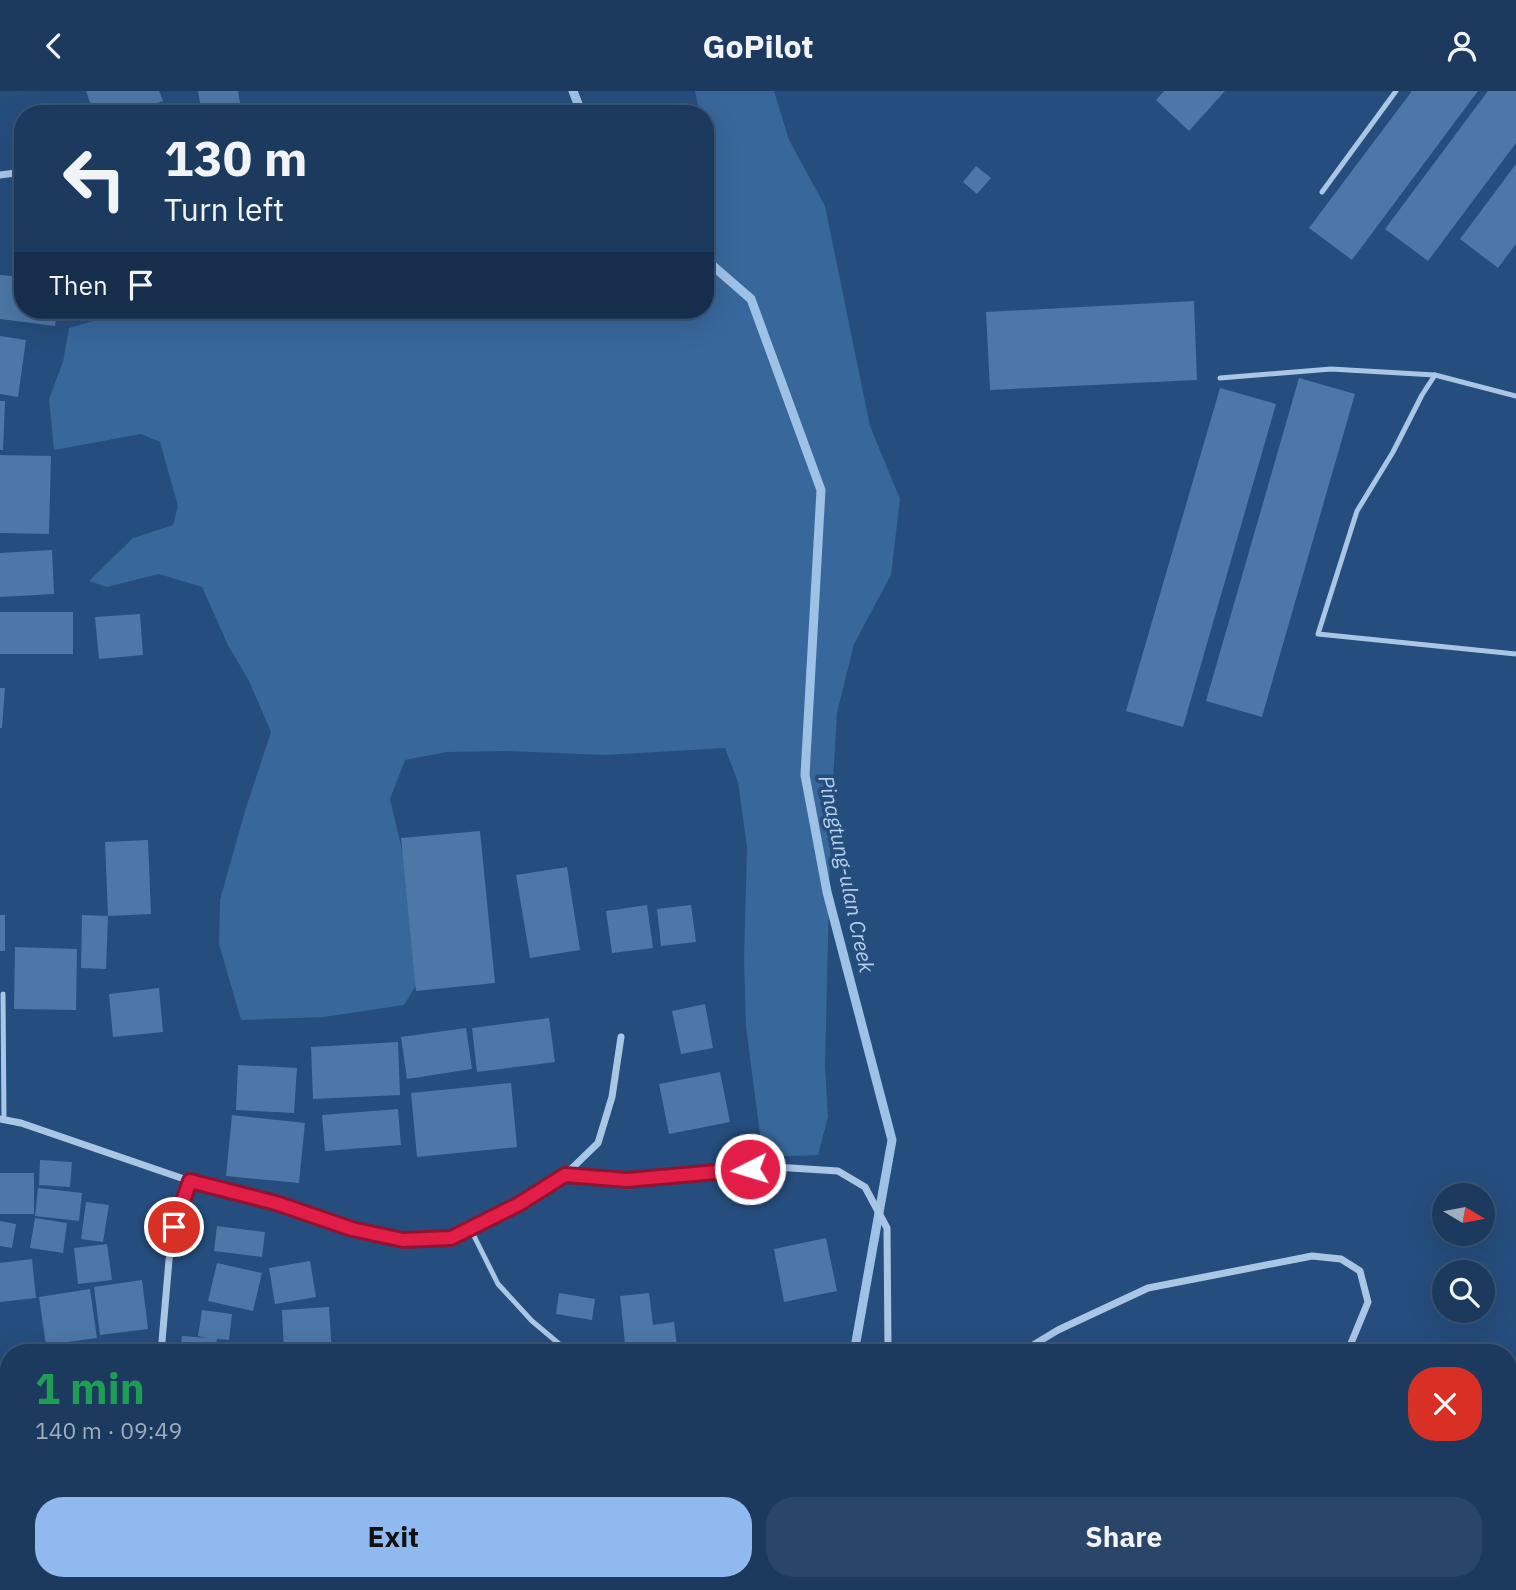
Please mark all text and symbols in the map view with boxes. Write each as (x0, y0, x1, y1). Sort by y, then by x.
text: GoPilot (702, 25, 814, 67)
icon: back (35, 27, 73, 65)
icon: person (1443, 27, 1481, 65)
text: 130 m (164, 126, 308, 189)
icon: left (49, 133, 140, 224)
text: Turn left (164, 188, 284, 230)
icon: arrive (122, 266, 160, 304)
text: Then (49, 268, 108, 302)
water label: Pinagtung-ulan Creek (812, 773, 882, 976)
position arrow (713, 1132, 787, 1206)
north arrow (1432, 1183, 1494, 1246)
map controls (1432, 1183, 1495, 1323)
pin (144, 1197, 204, 1257)
icon: arrive (155, 1208, 193, 1246)
button: search (1432, 1260, 1495, 1323)
text: 1 min (35, 1361, 145, 1416)
button: close (1408, 1367, 1482, 1441)
text: 140 m · 09:49 (35, 1415, 182, 1445)
button: Exit (35, 1497, 752, 1577)
button: Share (766, 1497, 1482, 1577)

